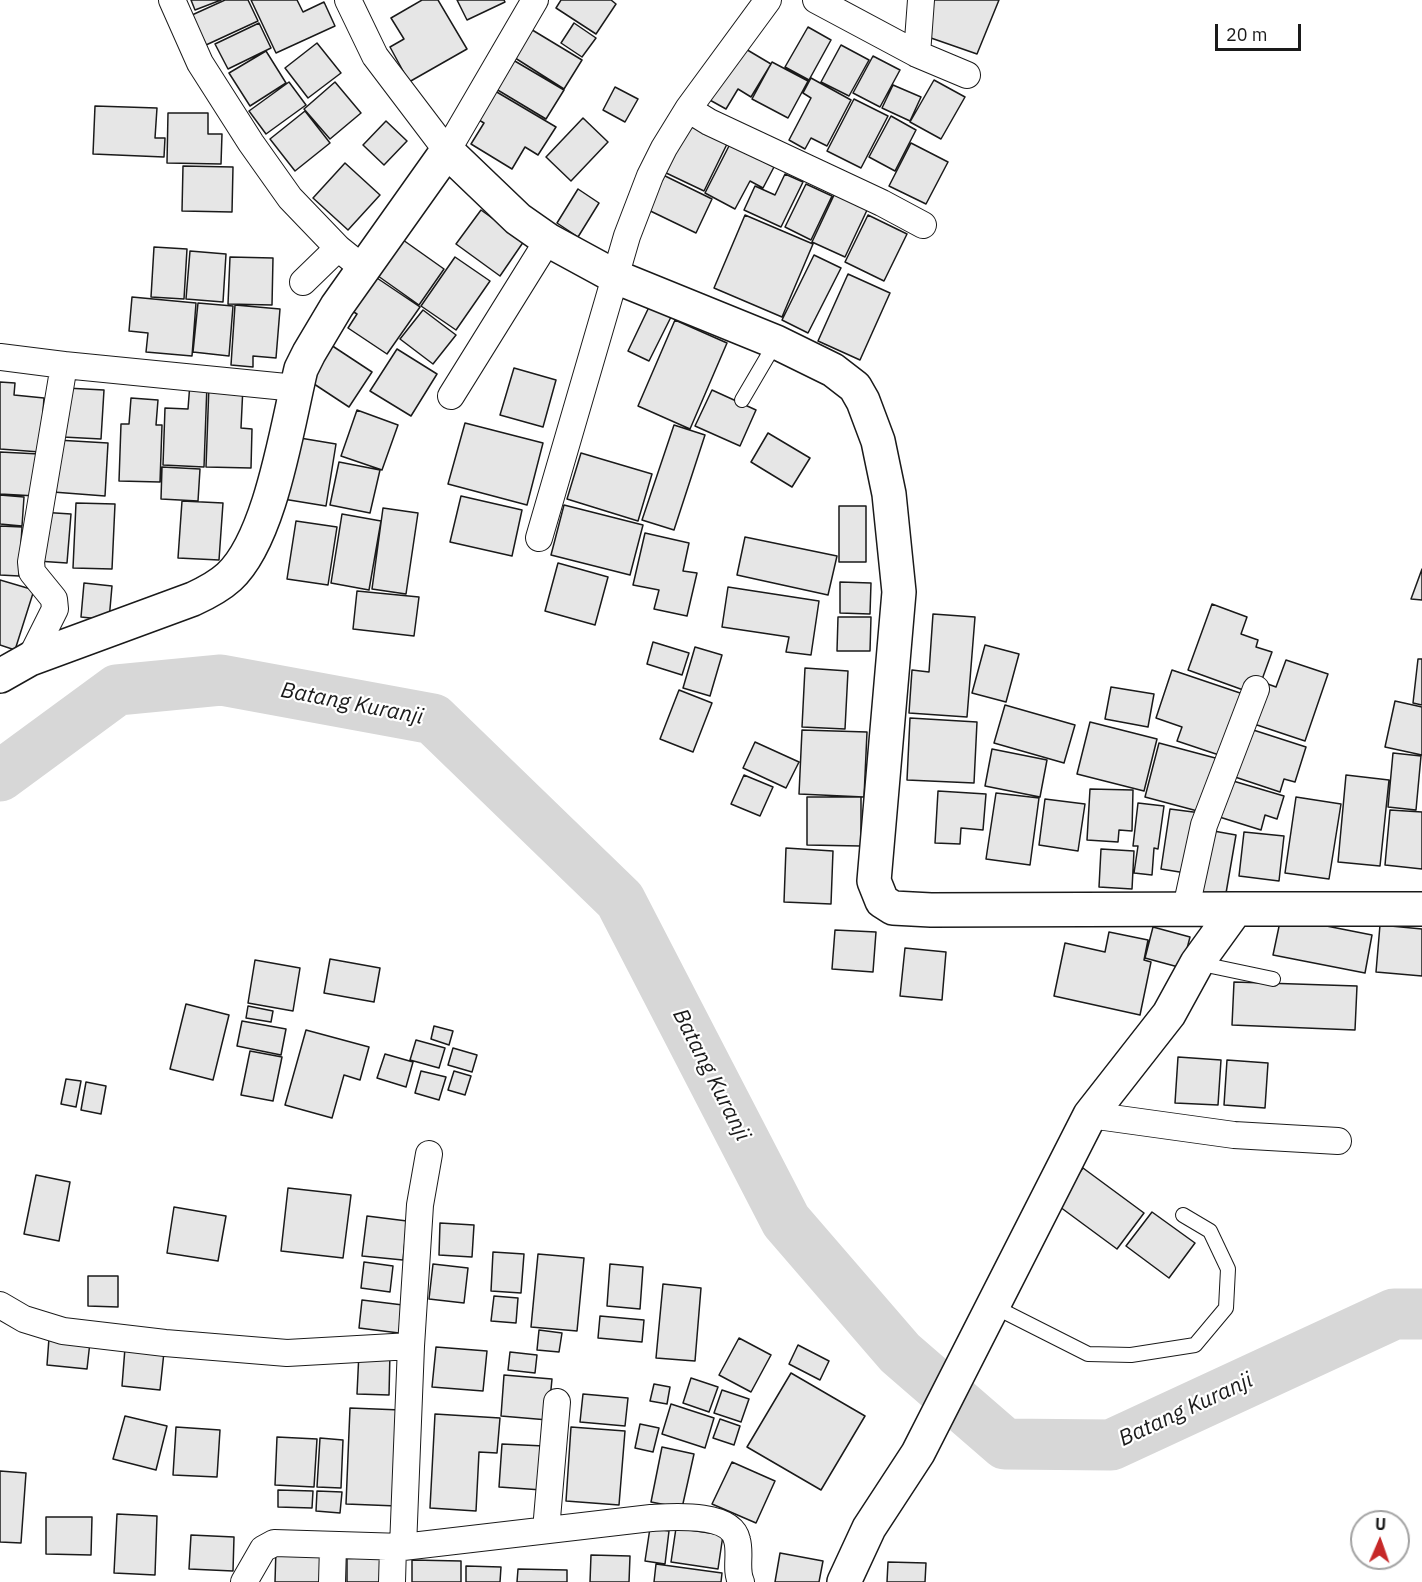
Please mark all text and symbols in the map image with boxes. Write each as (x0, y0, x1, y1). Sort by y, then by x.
scale bar (1218, 12, 1304, 50)
text: 20 m (1226, 23, 1268, 46)
water label: Batang Kuranji (278, 677, 426, 731)
water label: Batang Kuranji (666, 1005, 756, 1145)
water label: Batang Kuranji (1115, 1367, 1257, 1453)
north arrow (1350, 1510, 1410, 1570)
text: U (1375, 1514, 1386, 1534)

